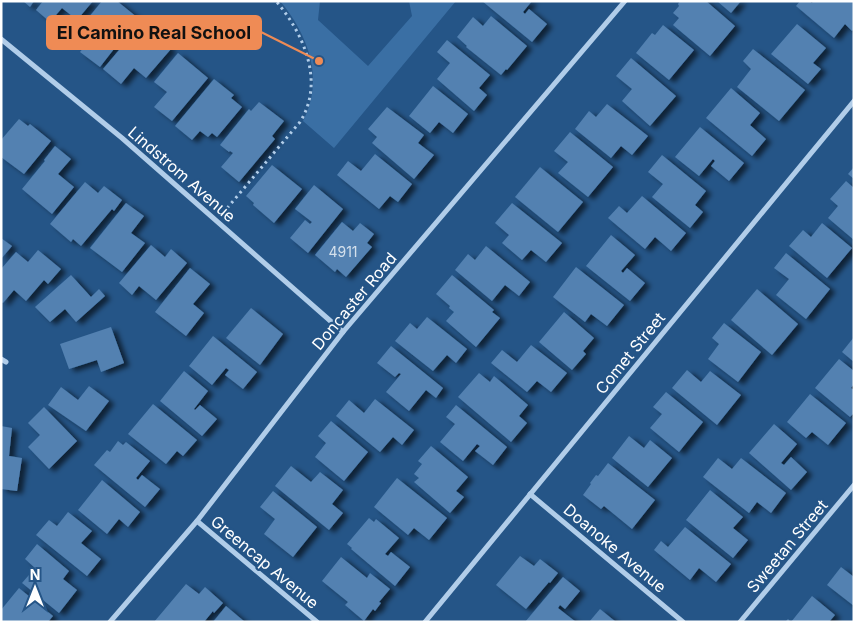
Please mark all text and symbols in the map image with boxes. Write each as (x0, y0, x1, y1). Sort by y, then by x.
callout: El Camino Real School (47, 16, 261, 49)
text: El Camino Real School (57, 22, 251, 43)
street label: Lindstrom Avenue (124, 122, 240, 226)
house number: 4911 (328, 243, 358, 260)
street label: Doncaster Road (308, 248, 400, 354)
street label: Comet Street (591, 308, 669, 398)
street label: Sweetan Street (742, 495, 832, 597)
street label: Doanoke Avenue (560, 499, 670, 597)
street label: Greencap Avenue (207, 511, 323, 613)
north arrow (10, 563, 60, 613)
text: N (30, 566, 40, 583)

